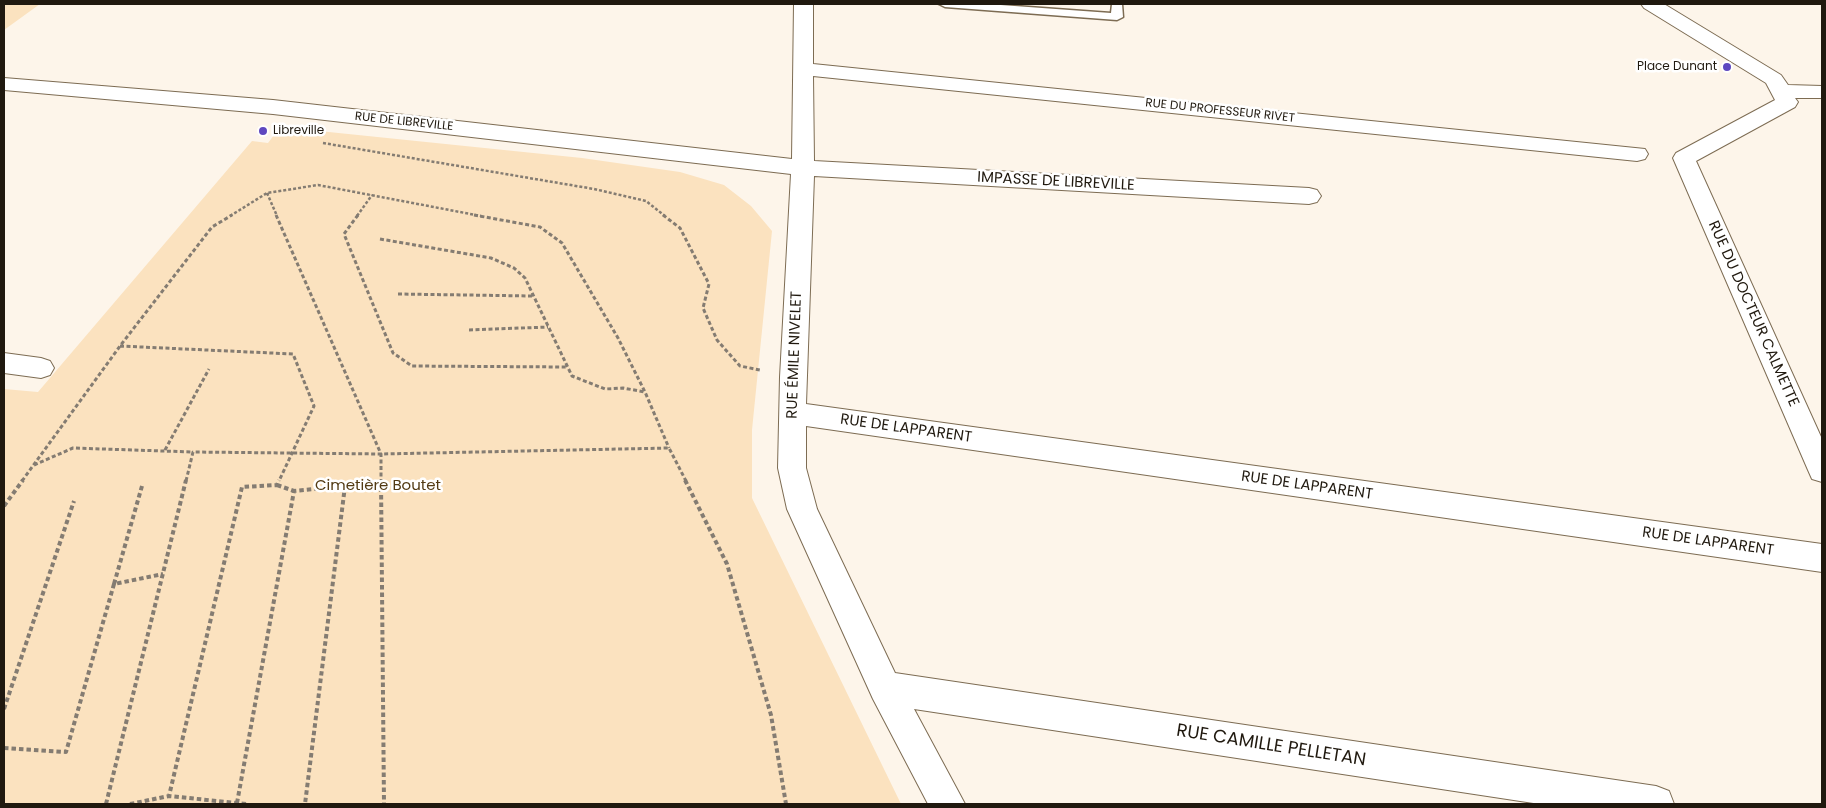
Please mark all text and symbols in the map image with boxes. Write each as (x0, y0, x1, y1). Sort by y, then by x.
place label: Place Dunant (1637, 60, 1717, 74)
marker: Place Dunant (1721, 61, 1733, 73)
street label: RUE DU PROFESSEUR RIVET (1145, 96, 1295, 126)
street label: RUE DE LIBREVILLE (354, 110, 454, 134)
place label: Libreville (273, 124, 324, 138)
marker: Libreville (257, 125, 269, 137)
street label: IMPASSE DE LIBREVILLE (977, 169, 1135, 195)
street label: RUE DU DOCTEUR CALMETTE (1704, 218, 1802, 410)
street label: RUE ÉMILE NIVELET (784, 291, 806, 419)
street label: RUE DE LAPPARENT (839, 411, 973, 447)
street label: RUE DE LAPPARENT (1240, 468, 1374, 504)
park label: Cimetière Boutet (315, 477, 441, 495)
street label: RUE DE LAPPARENT (1641, 524, 1775, 560)
street label: RUE CAMILLE PELLETAN (1175, 720, 1367, 772)

